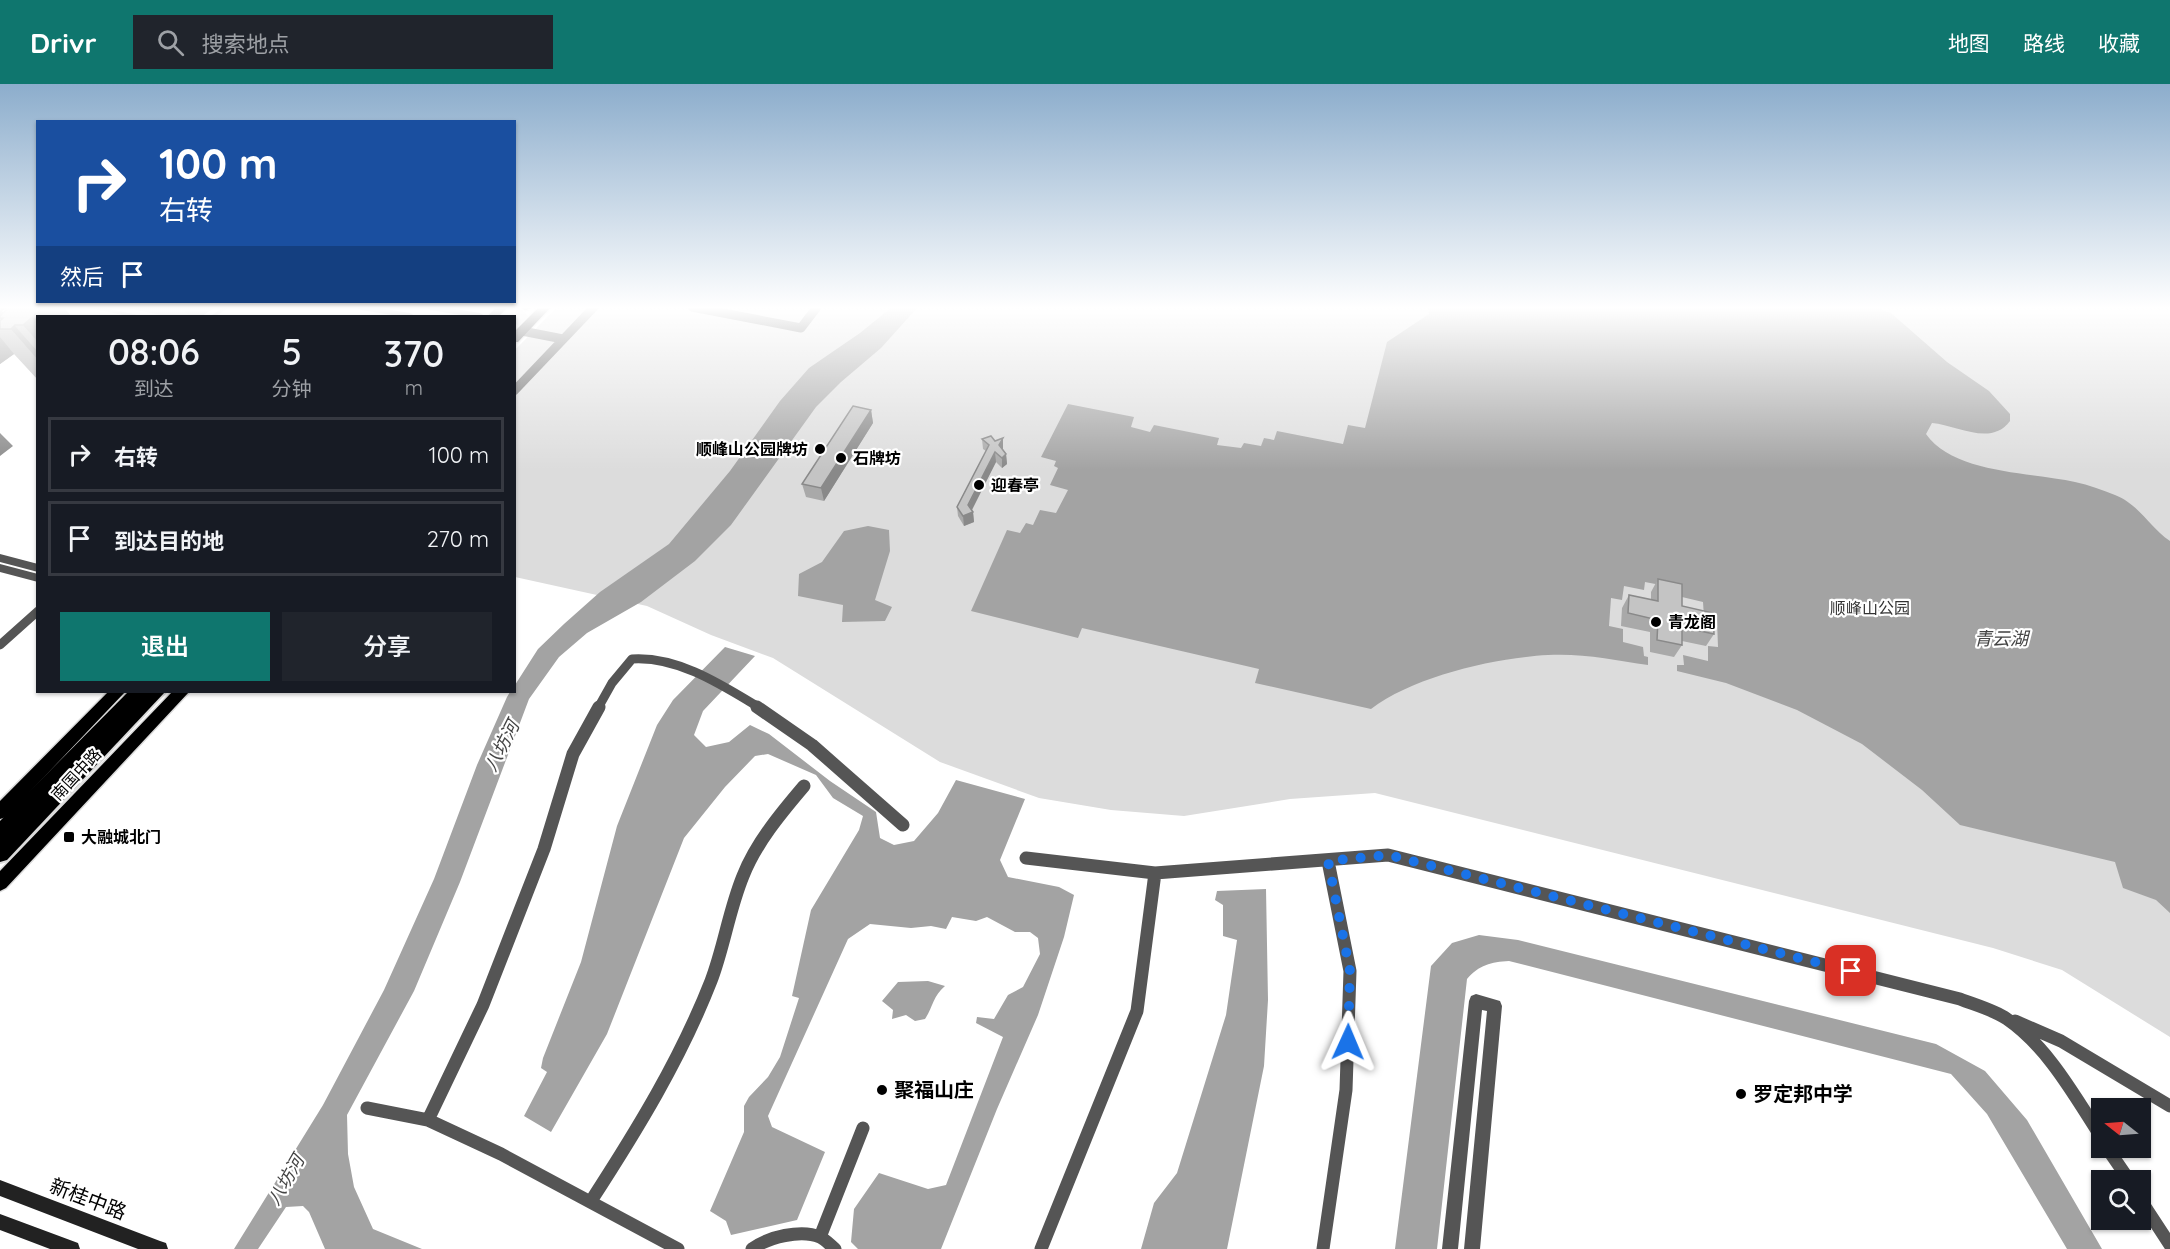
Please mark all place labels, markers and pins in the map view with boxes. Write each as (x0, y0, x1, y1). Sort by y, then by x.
place label: 顺峰山公园牌坊 (696, 439, 808, 459)
marker: 顺峰山公园牌坊 (813, 442, 827, 456)
place label: 石牌坊 (853, 448, 901, 468)
marker: 石牌坊 (834, 451, 848, 465)
place label: 迎春亭 (991, 475, 1039, 495)
marker: 迎春亭 (972, 478, 986, 492)
place label: 青龙阁 (1668, 612, 1716, 632)
marker: 青龙阁 (1649, 615, 1663, 629)
place label: 大融城北门 (81, 827, 161, 847)
marker: 大融城北门 (62, 830, 76, 844)
pin (1825, 945, 1876, 996)
place label: 聚福山庄 (894, 1077, 974, 1102)
place label: 罗定邦中学 (1753, 1081, 1853, 1106)
marker: 聚福山庄 (875, 1083, 889, 1097)
marker: 罗定邦中学 (1734, 1087, 1748, 1101)

